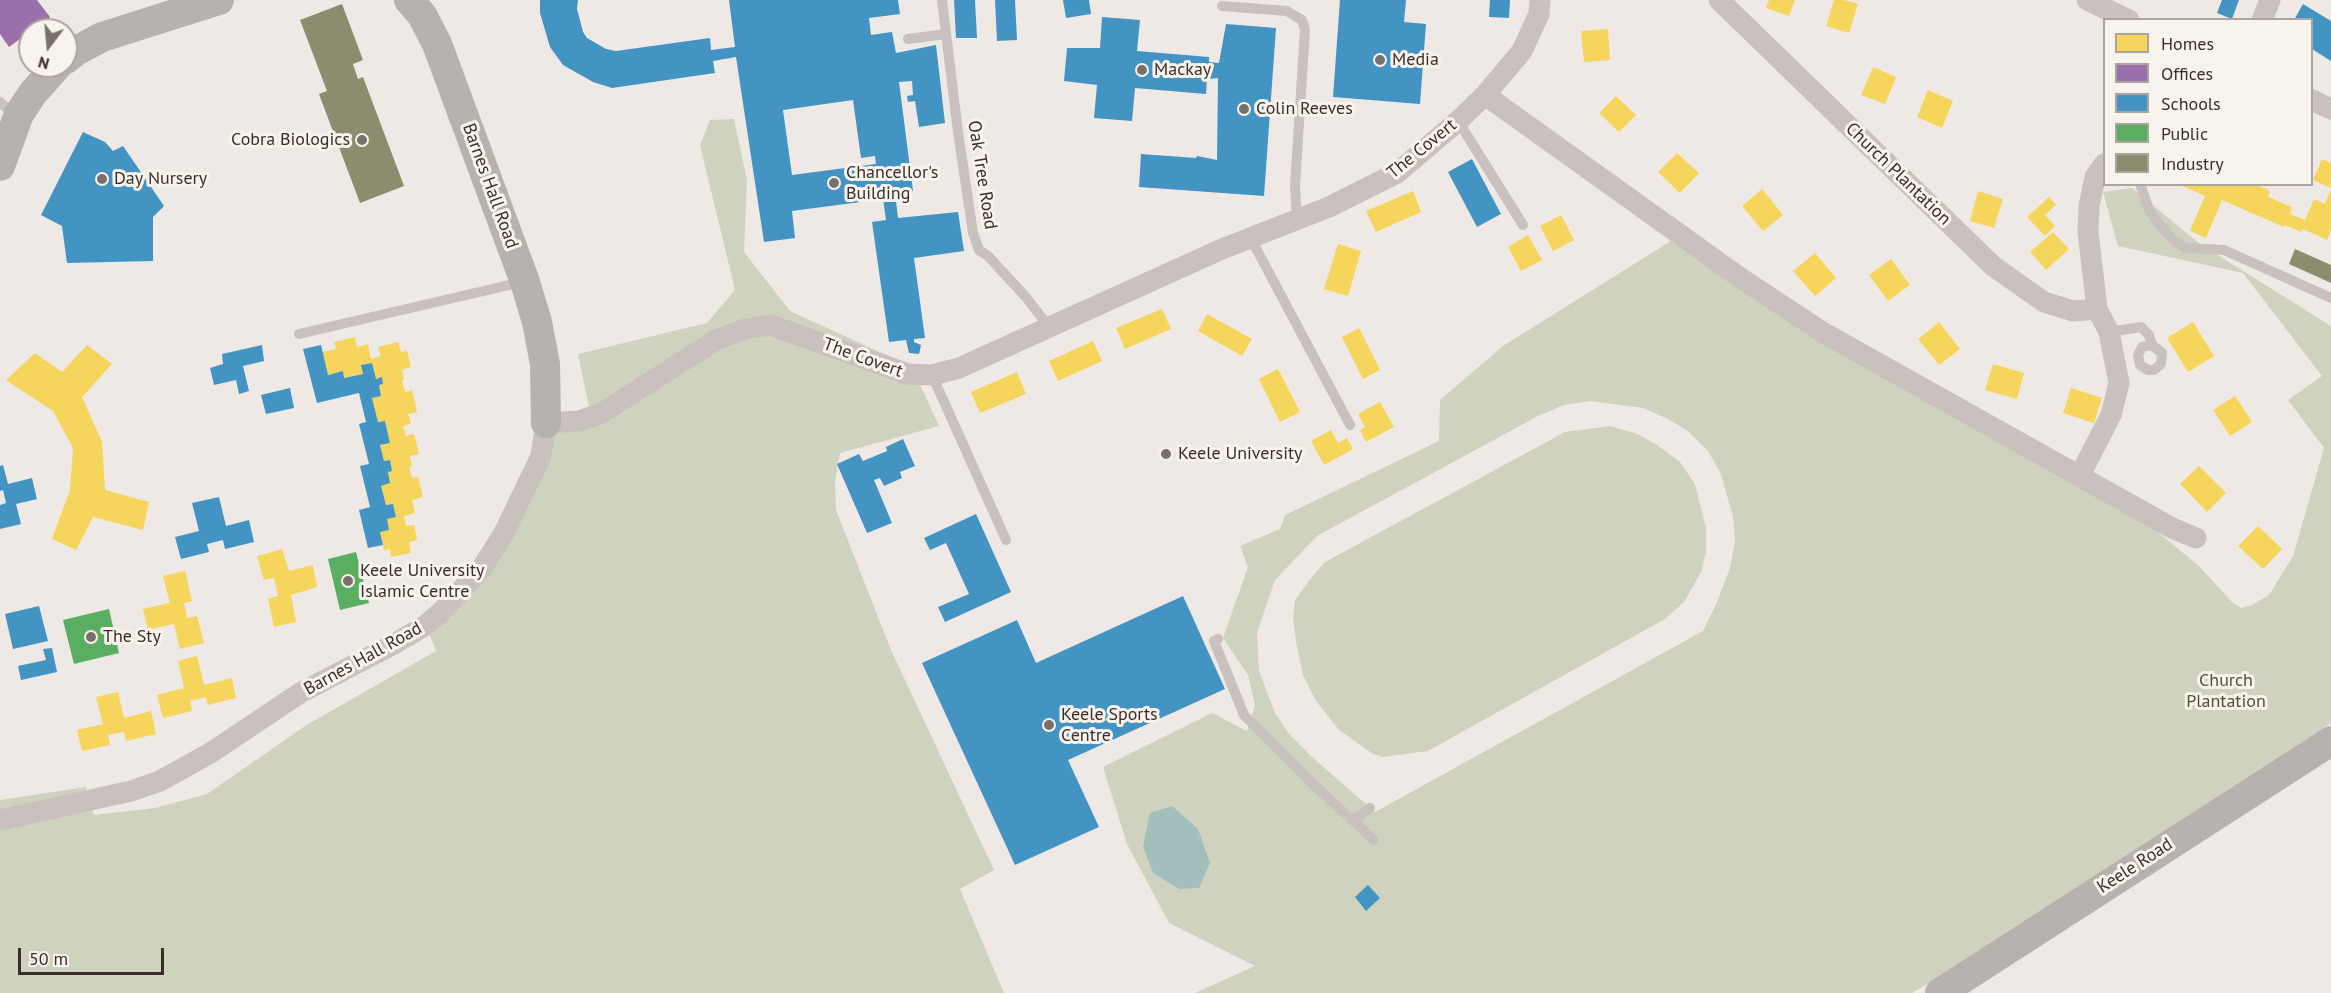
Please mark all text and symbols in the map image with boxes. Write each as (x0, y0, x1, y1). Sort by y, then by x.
north arrow (18, 18, 78, 78)
legend (2103, 18, 2313, 186)
text: Homes (2161, 32, 2214, 55)
place label: Media (1392, 49, 1439, 71)
text: N (36, 52, 51, 74)
marker: Media (1373, 53, 1387, 67)
place label: Mackay (1154, 59, 1211, 81)
text: Offices (2161, 62, 2213, 85)
marker: Mackay (1135, 63, 1149, 77)
text: Schools (2161, 92, 2221, 115)
place label: Colin Reeves (1256, 98, 1353, 120)
marker: Colin Reeves (1237, 102, 1251, 116)
street label: The Covert (1383, 114, 1461, 184)
street label: Church Plantation (1841, 118, 1955, 230)
street label: Oak Tree Road (963, 119, 1001, 231)
street label: Barnes Hall Road (457, 121, 523, 251)
text: Public (2161, 122, 2208, 145)
place label: Cobra Biologics (231, 129, 350, 151)
marker: Cobra Biologics (355, 133, 369, 147)
text: Industry (2161, 152, 2224, 175)
place label: Chancellor's Building (846, 162, 938, 204)
place label: Day Nursery (114, 168, 207, 190)
marker: Day Nursery (95, 172, 109, 186)
marker: Chancellor's Building (827, 176, 841, 190)
street label: The Covert (820, 334, 906, 382)
place label: Keele University (1178, 443, 1302, 465)
marker: Keele University (1159, 447, 1173, 461)
place label: Keele University Islamic Centre (360, 560, 484, 602)
marker: Keele University Islamic Centre (341, 574, 355, 588)
street label: Barnes Hall Road (300, 618, 426, 700)
place label: The Sty (103, 626, 161, 648)
marker: The Sty (84, 630, 98, 644)
park label: Church Plantation (2186, 670, 2266, 712)
place label: Keele Sports Centre (1061, 704, 1158, 746)
marker: Keele Sports Centre (1042, 718, 1056, 732)
street label: Keele Road (2093, 834, 2177, 898)
scale bar (21, 936, 166, 974)
text: 50 m (29, 947, 68, 970)

